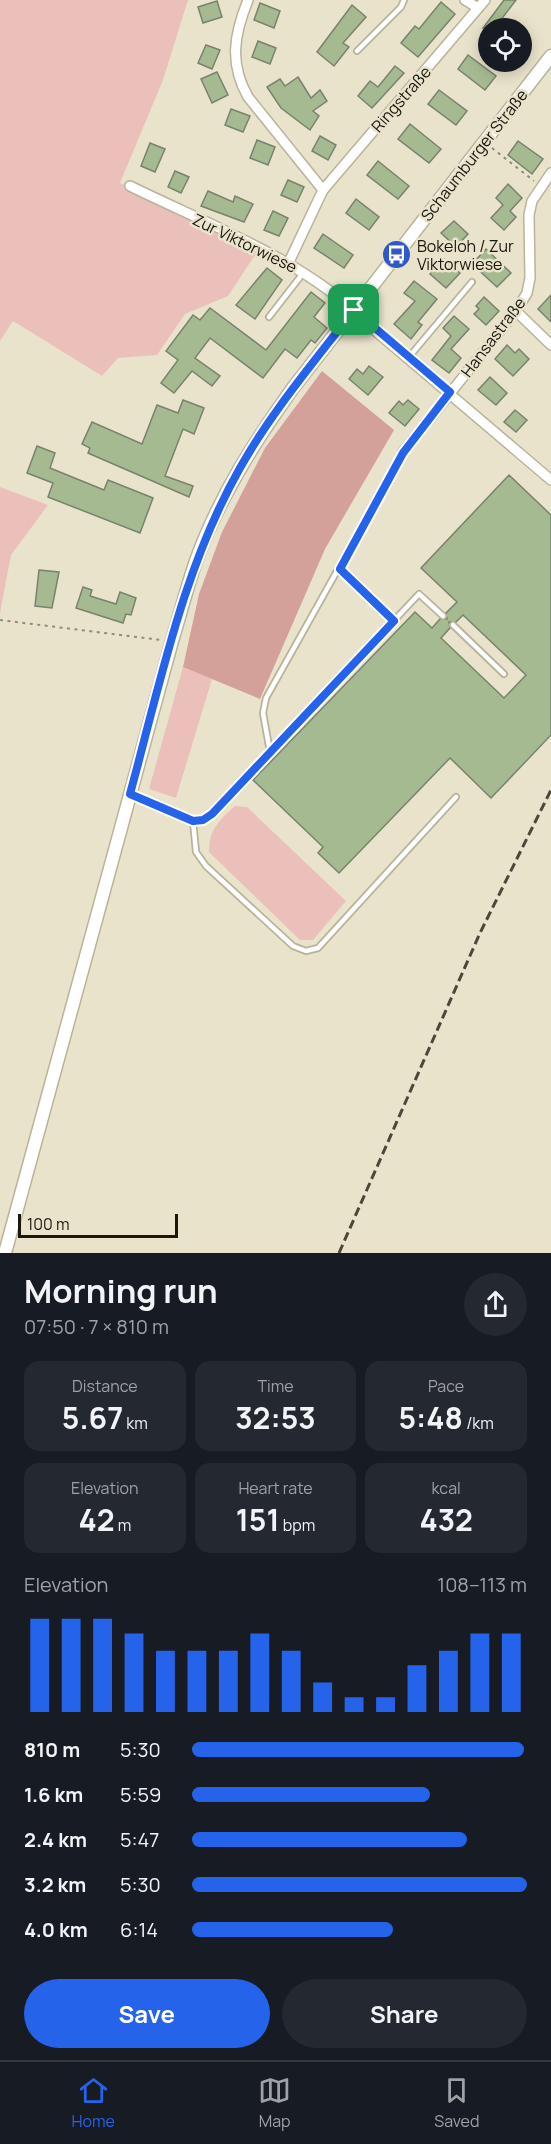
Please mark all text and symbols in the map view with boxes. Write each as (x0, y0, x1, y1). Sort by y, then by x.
map controls (478, 18, 532, 72)
button: locate (478, 18, 532, 72)
street label: Ringstraße (366, 61, 436, 137)
street label: Schaumburger Straße (415, 84, 533, 226)
street label: Zur Viktorwiese (189, 208, 301, 278)
place label: Bokeloh / Zur Viktorwiese (417, 235, 514, 275)
bus stop icon: Bokeloh / Zur Viktorwiese (380, 239, 412, 271)
pin (328, 284, 379, 335)
icon: arrive (337, 293, 370, 326)
street label: Hansastraße (456, 293, 530, 381)
scale bar (18, 1211, 178, 1238)
text: 100 m (27, 1213, 70, 1235)
text: Morning run (24, 1268, 218, 1313)
button: share (464, 1273, 527, 1336)
text: 07:50 · 7 × 810 m (24, 1313, 169, 1340)
text: Distance (72, 1375, 138, 1397)
text: Time (257, 1375, 294, 1397)
text: Pace (428, 1375, 464, 1397)
text: 5.67 (62, 1397, 123, 1438)
text: 32:53 (235, 1397, 316, 1438)
text: 5:48 (398, 1397, 463, 1438)
text: km (123, 1412, 148, 1434)
text: /km (463, 1412, 494, 1434)
text: Elevation (71, 1477, 139, 1499)
text: Heart rate (238, 1477, 313, 1499)
text: kcal (432, 1477, 461, 1499)
text: 42 (78, 1499, 115, 1540)
text: 151 (236, 1499, 280, 1540)
text: 432 (419, 1499, 473, 1540)
text: m (115, 1514, 131, 1536)
text: bpm (280, 1514, 315, 1536)
text: Elevation (24, 1571, 108, 1598)
text: 108–113 m (437, 1571, 527, 1598)
text: 810 m (24, 1736, 80, 1763)
text: 5:30 (120, 1736, 161, 1763)
text: 1.6 km (24, 1781, 83, 1808)
text: 5:59 (120, 1781, 162, 1808)
text: 2.4 km (24, 1826, 87, 1853)
text: 5:47 (120, 1826, 159, 1853)
text: 3.2 km (24, 1871, 86, 1898)
text: 5:30 (120, 1871, 161, 1898)
text: 4.0 km (24, 1916, 88, 1943)
text: 6:14 (120, 1916, 158, 1943)
button: Save (24, 1979, 270, 2048)
button: Share (282, 1979, 527, 2048)
tab: Home (72, 2074, 115, 2132)
tab: Map (258, 2074, 291, 2132)
tab: Saved (434, 2074, 479, 2132)

